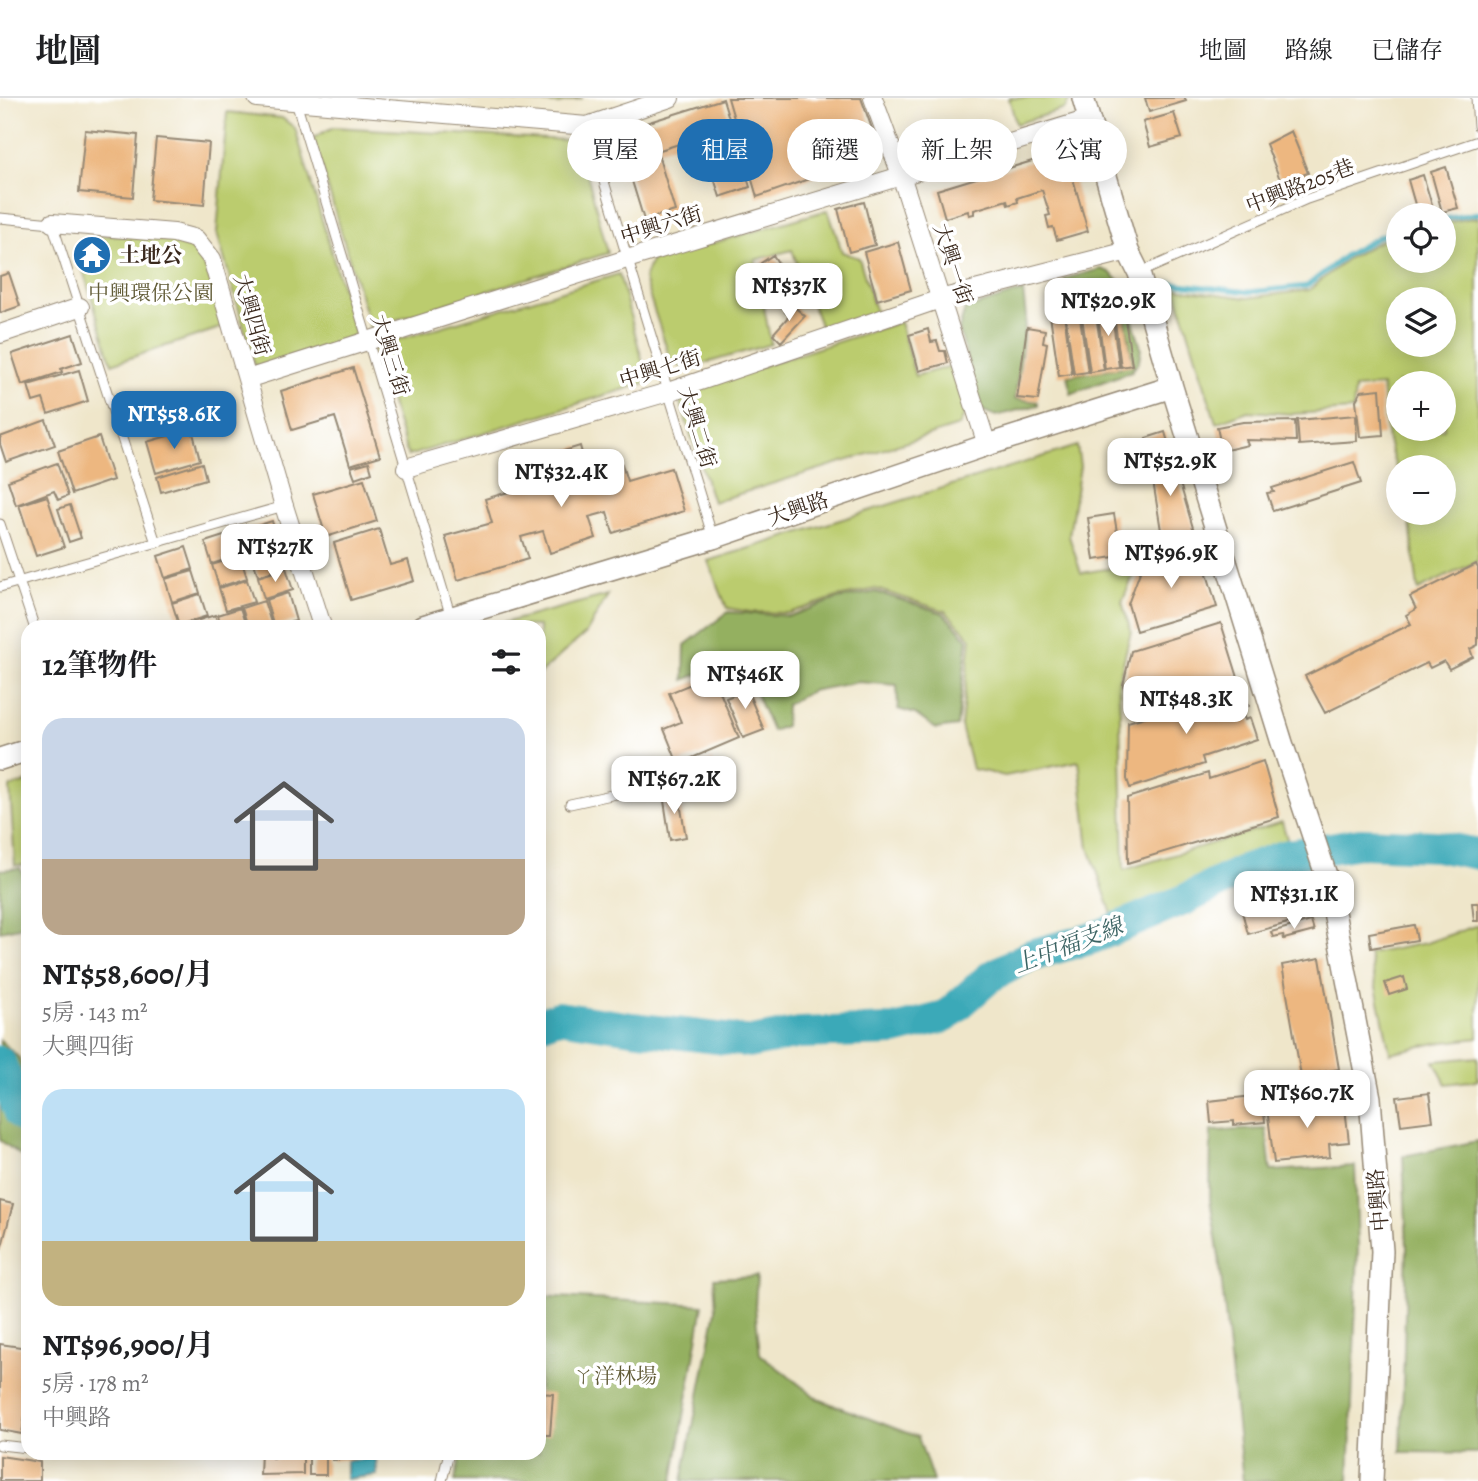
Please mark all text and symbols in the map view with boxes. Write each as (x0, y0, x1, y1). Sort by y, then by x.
text: 地圖 (35, 28, 101, 73)
text: 地圖 (1199, 34, 1247, 66)
text: 路線 (1285, 34, 1333, 66)
text: 已儲存 (1371, 34, 1443, 66)
chip: 買屋 (567, 119, 663, 182)
chip: 租屋 (677, 119, 773, 182)
chip: 篩選 (787, 119, 883, 182)
chip: 新上架 (897, 119, 1017, 182)
chip: 公寓 (1031, 119, 1127, 182)
street label: 中興路205巷 (1242, 152, 1358, 220)
street label: 中興六街 (617, 199, 705, 251)
map controls (1386, 203, 1456, 525)
button: locate (1386, 203, 1456, 273)
street label: 大興一街 (927, 220, 979, 308)
temple icon: 土地公 (71, 234, 113, 276)
place label: 土地公 (119, 241, 182, 269)
pin: NT$37K (732, 264, 846, 323)
text: NT$37K (751, 270, 827, 301)
street label: 大興四街 (227, 271, 277, 359)
pin: NT$20.9K (1036, 278, 1180, 338)
park label: 中興環保公園 (88, 279, 214, 307)
text: NT$20.9K (1060, 285, 1156, 316)
button: layers (1386, 287, 1456, 357)
street label: 大興三街 (364, 311, 416, 399)
street label: 中興七街 (616, 343, 704, 395)
button: + (1386, 371, 1456, 441)
street label: 大興二街 (671, 383, 723, 471)
pin: NT$58.6K (102, 392, 246, 451)
text: NT$58.6K (127, 398, 221, 429)
pin: NT$52.9K (1098, 438, 1242, 498)
text: NT$52.9K (1123, 445, 1217, 476)
pin: NT$32.4K (489, 450, 633, 509)
button: − (1386, 455, 1456, 525)
text: NT$32.4K (514, 456, 608, 487)
street label: 大興路 (764, 486, 832, 532)
pin: NT$27K (218, 524, 332, 584)
text: NT$27K (237, 531, 313, 562)
pin: NT$96.9K (1099, 531, 1243, 590)
text: NT$96.9K (1124, 537, 1218, 568)
icon: filters (487, 643, 525, 681)
text: 12筆物件 (42, 645, 157, 685)
pin: NT$46K (688, 652, 802, 711)
text: NT$46K (707, 658, 783, 689)
pin: NT$48.3K (1114, 676, 1258, 736)
text: NT$48.3K (1139, 683, 1233, 714)
pin: NT$67.2K (602, 756, 746, 816)
icon: home (221, 763, 347, 889)
text: NT$67.2K (627, 763, 721, 794)
pin: NT$31.1K (1222, 872, 1366, 931)
text: NT$31.1K (1250, 878, 1338, 909)
water label: 上中福支線 (1009, 910, 1129, 981)
text: NT$58,600/月 (42, 954, 214, 994)
text: 5房 · 143 m² (42, 997, 148, 1028)
text: 大興四街 (42, 1031, 134, 1062)
pin: NT$60.7K (1235, 1070, 1379, 1130)
text: NT$60.7K (1260, 1077, 1354, 1108)
icon: home (221, 1134, 347, 1260)
street label: 中興路 (1361, 1167, 1395, 1233)
text: NT$96,900/月 (42, 1325, 214, 1365)
park label: ㄚ洋林場 (573, 1362, 657, 1390)
text: 5房 · 178 m² (42, 1368, 149, 1399)
text: 中興路 (42, 1402, 111, 1433)

